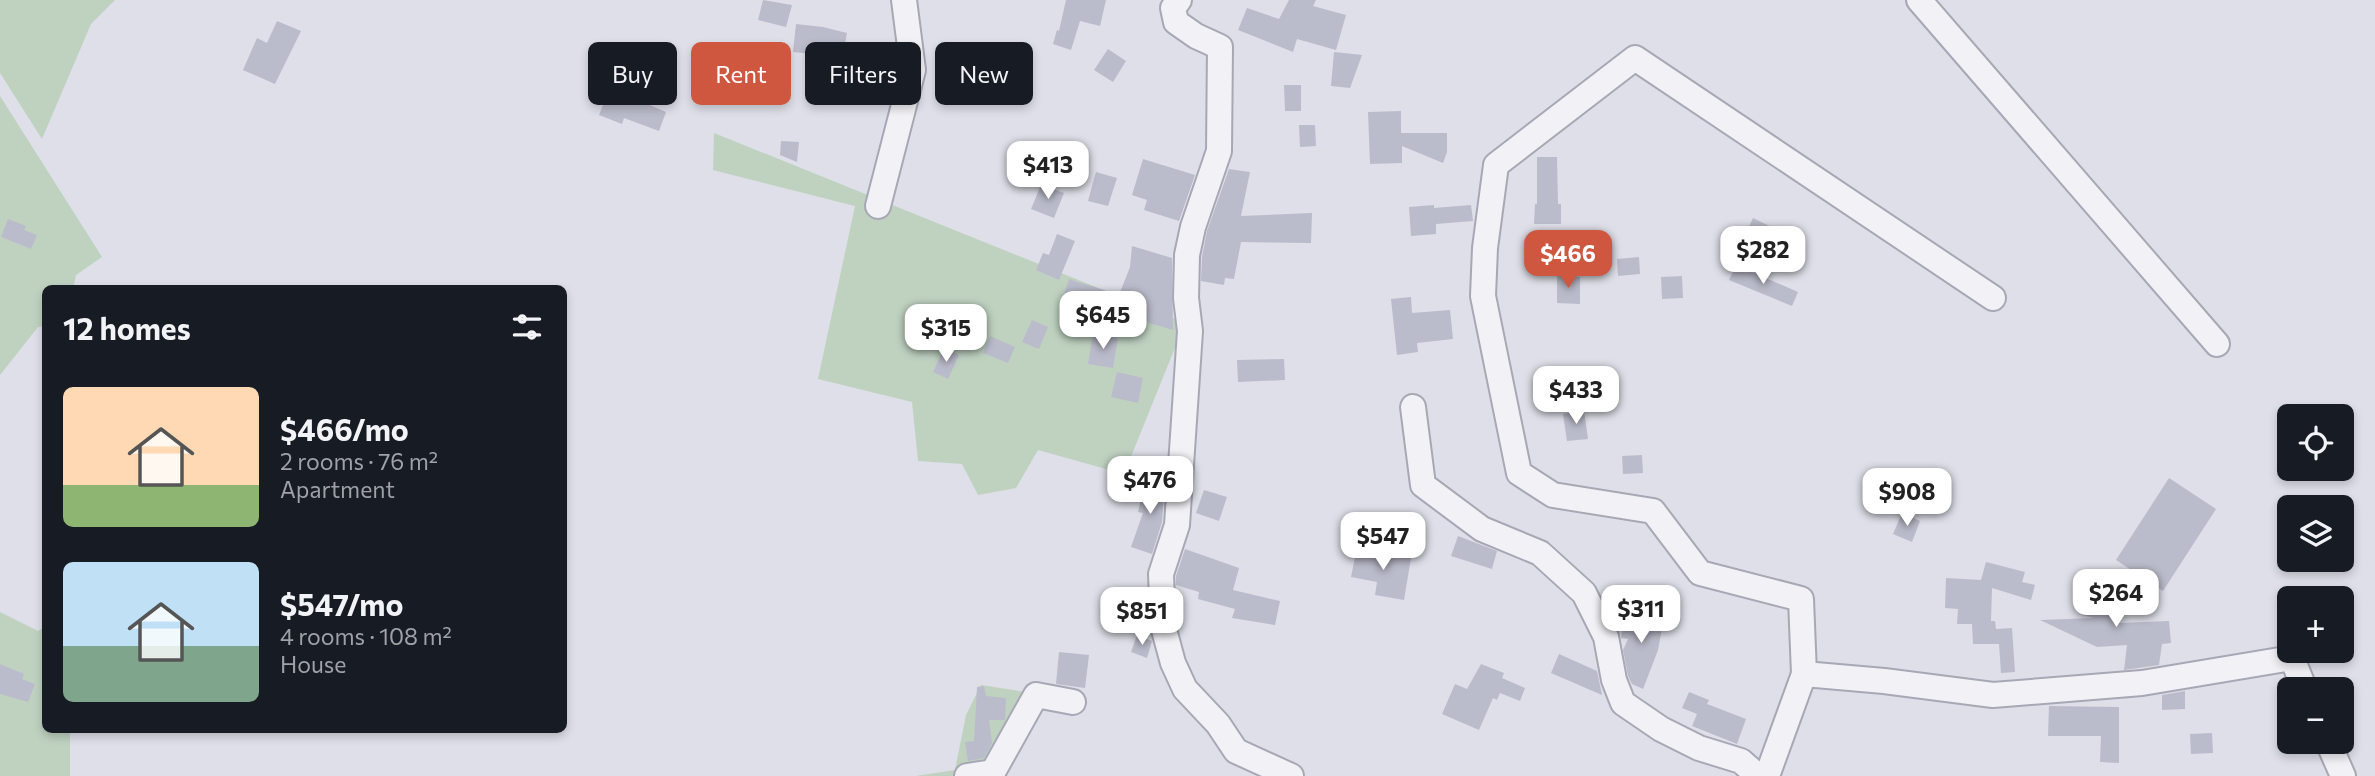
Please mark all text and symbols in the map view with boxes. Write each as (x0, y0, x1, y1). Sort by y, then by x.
chip: Buy (588, 42, 677, 105)
chip: Rent (691, 42, 791, 105)
chip: Filters (805, 42, 921, 105)
chip: New (935, 42, 1033, 105)
pin: $413 (1007, 142, 1089, 201)
text: $413 (1023, 150, 1073, 178)
pin: $282 (1722, 226, 1804, 286)
pin: $466 (1527, 230, 1609, 290)
text: $282 (1736, 235, 1790, 263)
text: $466 (1540, 239, 1596, 267)
pin: $645 (1062, 292, 1144, 351)
text: $645 (1076, 300, 1130, 328)
pin: $315 (905, 304, 987, 364)
icon: filters (508, 308, 546, 346)
text: 12 homes (63, 309, 191, 346)
text: $315 (921, 313, 971, 341)
pin: $433 (1535, 366, 1617, 426)
text: $433 (1549, 375, 1603, 403)
map controls (2277, 404, 2354, 754)
button: locate (2277, 404, 2354, 481)
text: $466/mo (280, 410, 409, 447)
icon: home (119, 415, 203, 499)
text: 2 rooms · 76 m² (280, 447, 438, 475)
pin: $476 (1109, 456, 1191, 516)
text: $476 (1123, 465, 1177, 493)
pin: $908 (1866, 468, 1948, 528)
text: Apartment (280, 475, 395, 503)
text: $908 (1879, 477, 1935, 505)
button: layers (2277, 495, 2354, 572)
pin: $547 (1342, 512, 1424, 572)
text: $547 (1357, 521, 1409, 549)
pin: $264 (2075, 570, 2157, 629)
text: $264 (2089, 578, 2143, 606)
text: $547/mo (280, 585, 403, 622)
pin: $311 (1600, 586, 1682, 645)
button: + (2277, 586, 2354, 663)
pin: $851 (1101, 588, 1183, 647)
icon: home (119, 590, 203, 674)
text: $311 (1617, 594, 1665, 622)
text: $851 (1116, 596, 1168, 624)
text: 4 rooms · 108 m² (280, 622, 452, 650)
text: House (280, 650, 346, 678)
button: − (2277, 677, 2354, 754)

